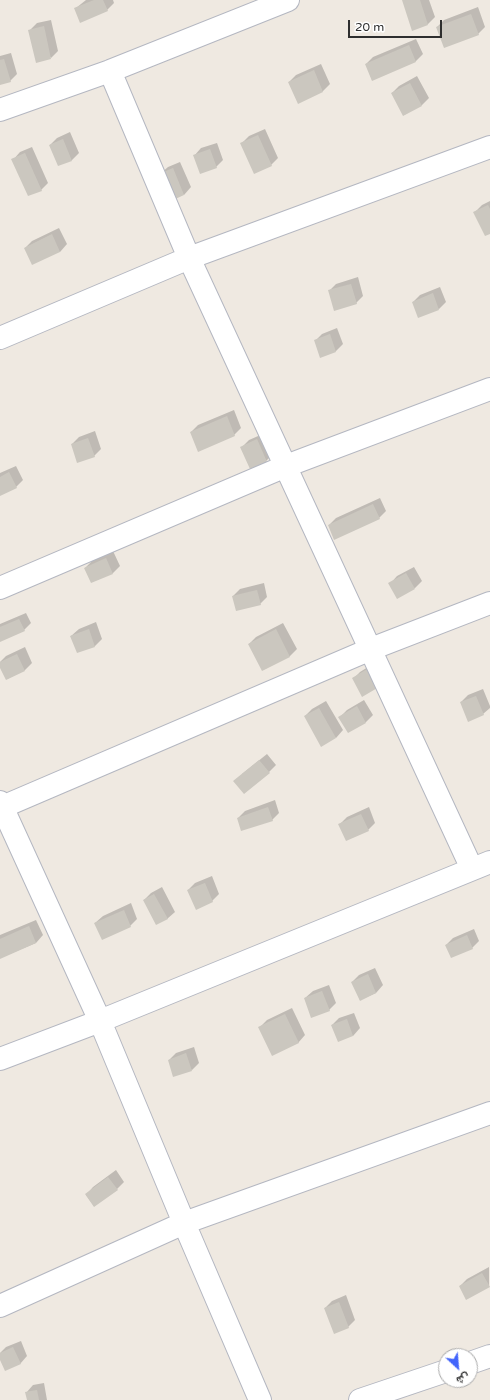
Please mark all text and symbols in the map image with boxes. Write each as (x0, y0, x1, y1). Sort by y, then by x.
scale bar (350, 12, 444, 38)
text: 20 m (355, 20, 384, 34)
north arrow (438, 1348, 478, 1388)
text: ش (454, 1370, 472, 1387)

